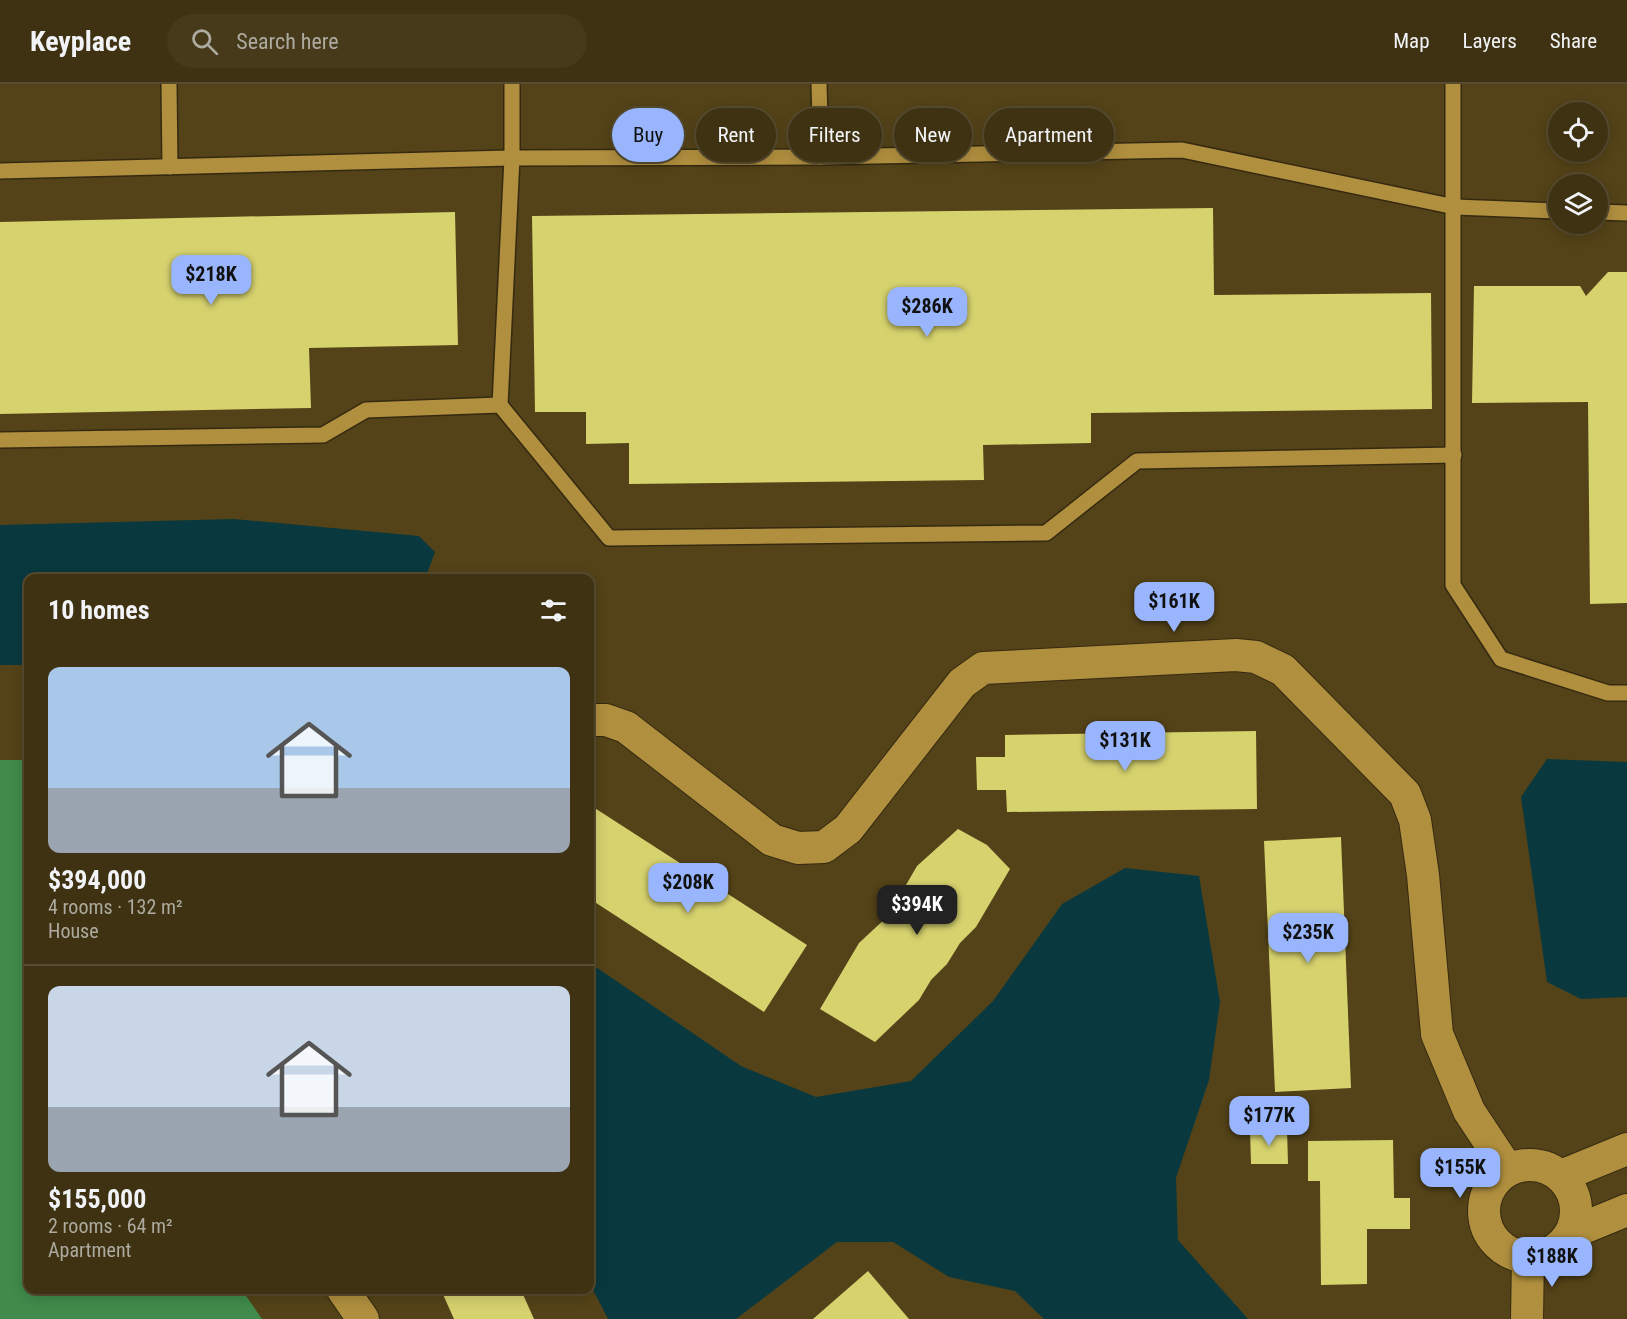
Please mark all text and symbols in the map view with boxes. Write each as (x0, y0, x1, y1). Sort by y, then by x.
search box (167, 14, 587, 68)
text: Keyplace (30, 25, 131, 58)
icon: search (188, 25, 221, 58)
text: Search here (236, 29, 339, 54)
text: Map (1393, 29, 1430, 53)
text: Layers (1463, 29, 1517, 53)
text: Share (1550, 29, 1597, 53)
map controls (1548, 102, 1608, 234)
button: locate (1548, 102, 1608, 162)
chip: Buy (612, 108, 684, 162)
chip: Rent (696, 108, 776, 162)
chip: Filters (788, 108, 882, 162)
chip: New (894, 108, 972, 162)
chip: Apartment (984, 108, 1114, 162)
button: layers (1548, 174, 1608, 234)
pin: $218K (169, 255, 253, 306)
text: $218K (185, 262, 237, 286)
pin: $286K (885, 287, 969, 338)
text: $286K (901, 294, 953, 318)
pin: $161K (1132, 582, 1216, 633)
text: $161K (1148, 589, 1200, 613)
icon: filters (537, 594, 570, 627)
text: 10 homes (48, 595, 150, 625)
icon: home (255, 706, 363, 814)
pin: $131K (1083, 721, 1167, 772)
text: $131K (1099, 728, 1151, 752)
pin: $208K (646, 863, 730, 914)
text: $394,000 (48, 865, 146, 895)
text: $208K (662, 870, 714, 894)
pin: $394K (875, 885, 959, 936)
text: $394K (891, 892, 943, 916)
text: 4 rooms · 132 m² (48, 895, 183, 919)
pin: $235K (1266, 913, 1350, 964)
text: House (48, 919, 99, 943)
text: $235K (1282, 920, 1334, 944)
icon: home (255, 1025, 363, 1133)
pin: $177K (1227, 1096, 1311, 1147)
text: $177K (1243, 1103, 1295, 1127)
pin: $155K (1418, 1148, 1502, 1199)
text: $155K (1434, 1155, 1486, 1179)
text: $155,000 (48, 1184, 146, 1214)
text: 2 rooms · 64 m² (48, 1214, 173, 1238)
pin: $188K (1510, 1237, 1594, 1288)
text: Apartment (48, 1238, 132, 1262)
text: $188K (1526, 1244, 1578, 1268)

